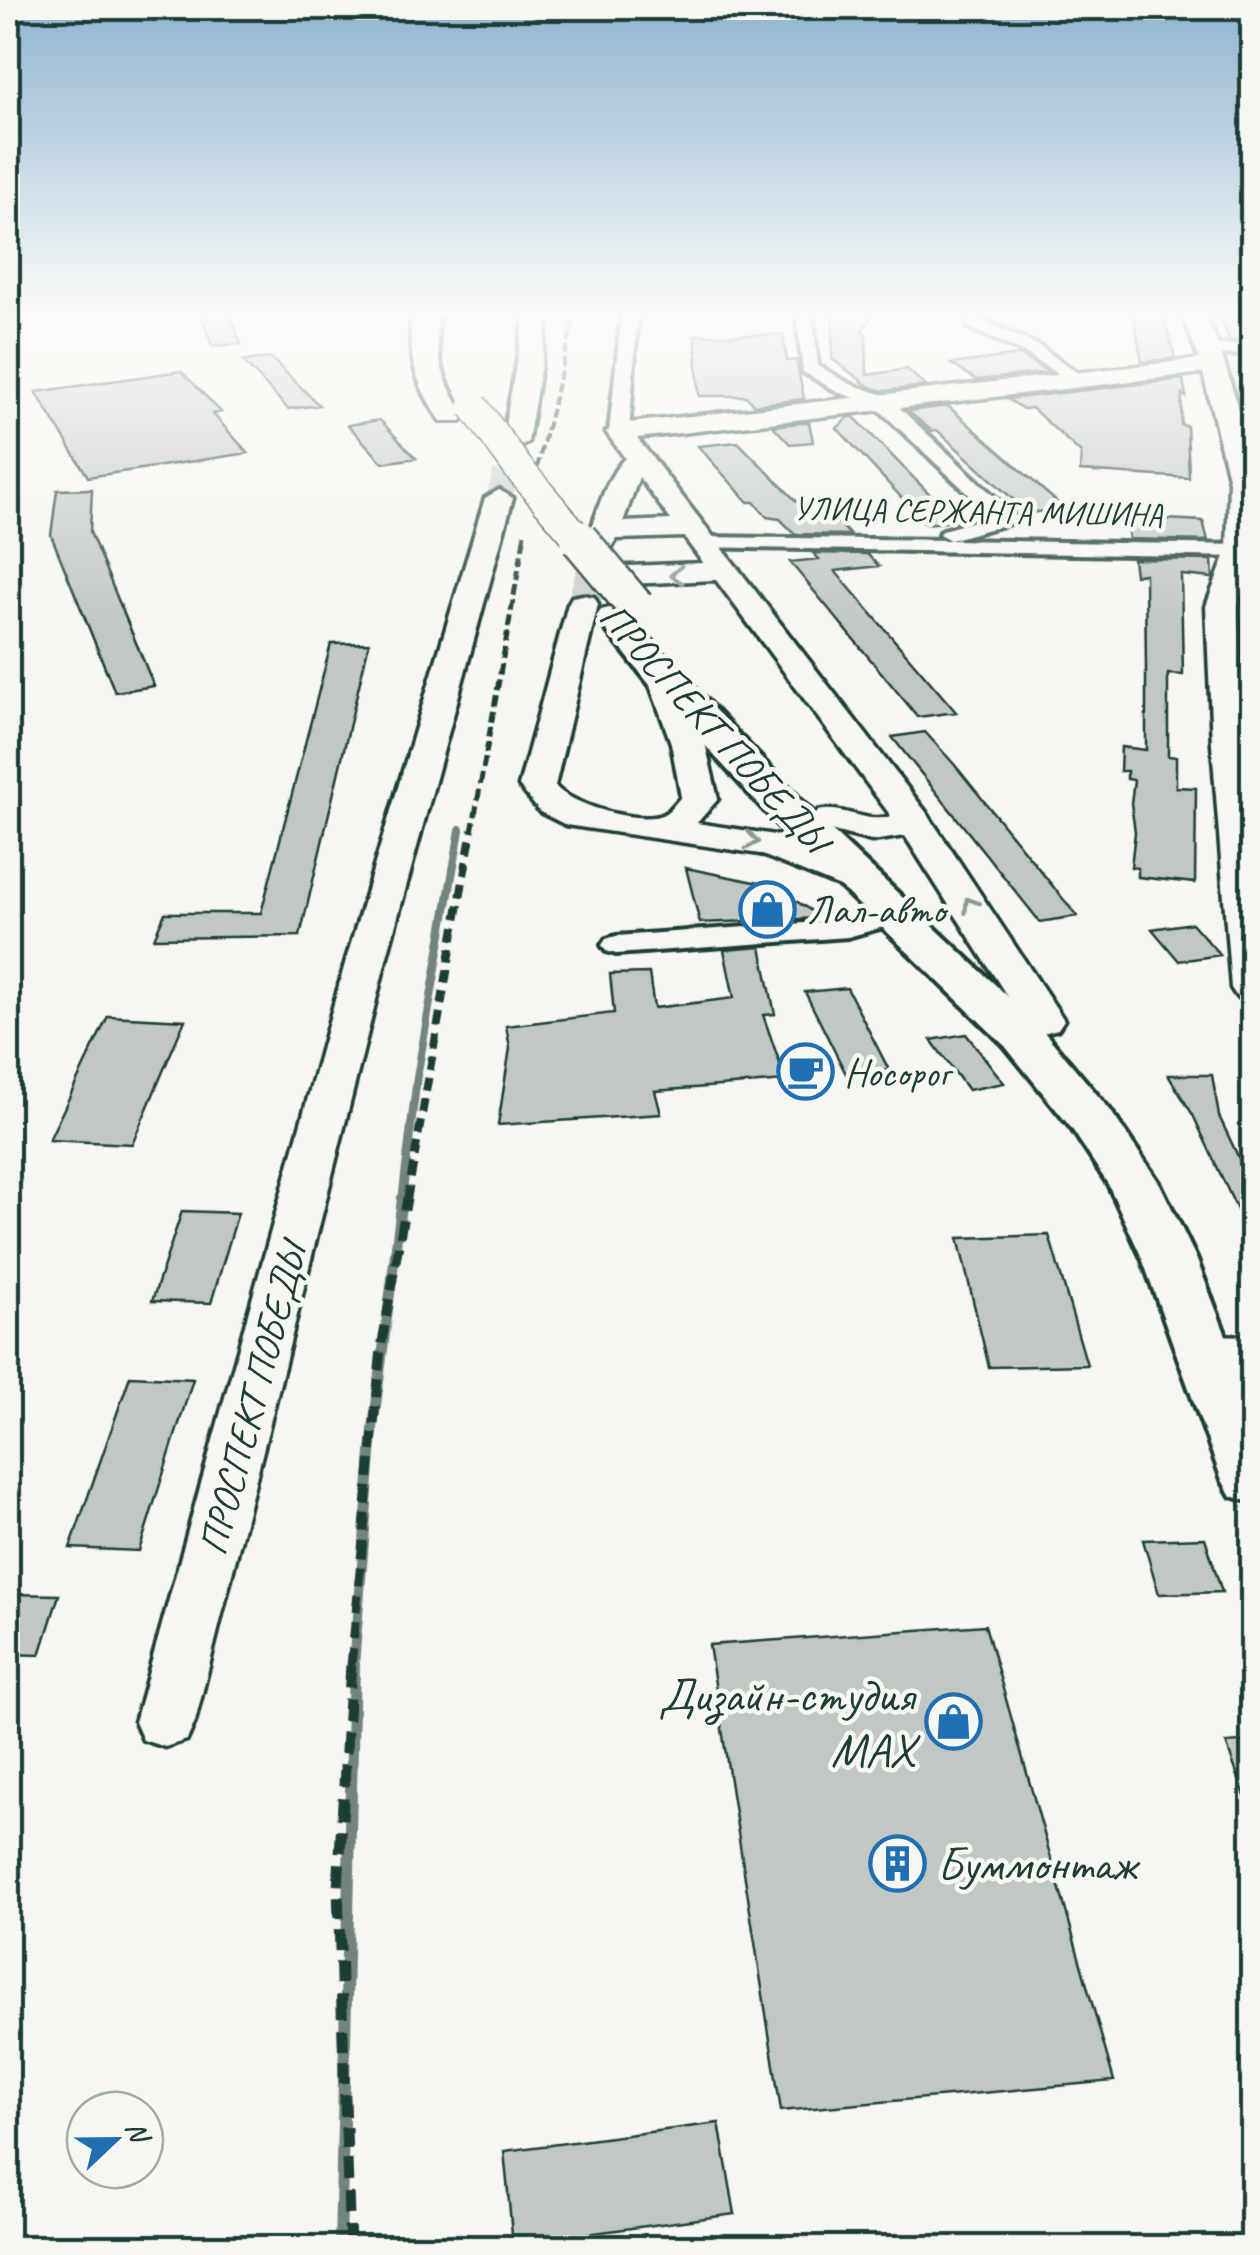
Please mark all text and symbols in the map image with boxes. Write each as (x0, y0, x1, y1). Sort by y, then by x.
street label: УЛИЦА СЕРЖАНТА МИШИНА (793, 488, 1164, 535)
one-way arrow (669, 564, 685, 585)
street label: ПРОСПЕКТ ПОБЕДЫ (589, 592, 844, 868)
one-way arrow (743, 830, 760, 851)
shop icon: Лал-авто (738, 879, 798, 939)
place label: Лал-авто (807, 885, 949, 935)
one-way arrow (963, 896, 982, 914)
cafe icon: Носорог (775, 1042, 835, 1102)
place label: Носорог (844, 1048, 954, 1098)
street label: ПРОСПЕКТ ПОБЕДЫ (187, 1232, 320, 1560)
place label: Дизайн-студия МAX (658, 1665, 921, 1780)
shop icon: Дизайн-студия МAX (923, 1692, 983, 1752)
building icon: Буммонтаж (868, 1833, 928, 1893)
place label: Буммонтаж (937, 1834, 1141, 1894)
north arrow (65, 2090, 165, 2190)
text: N (118, 2116, 159, 2150)

